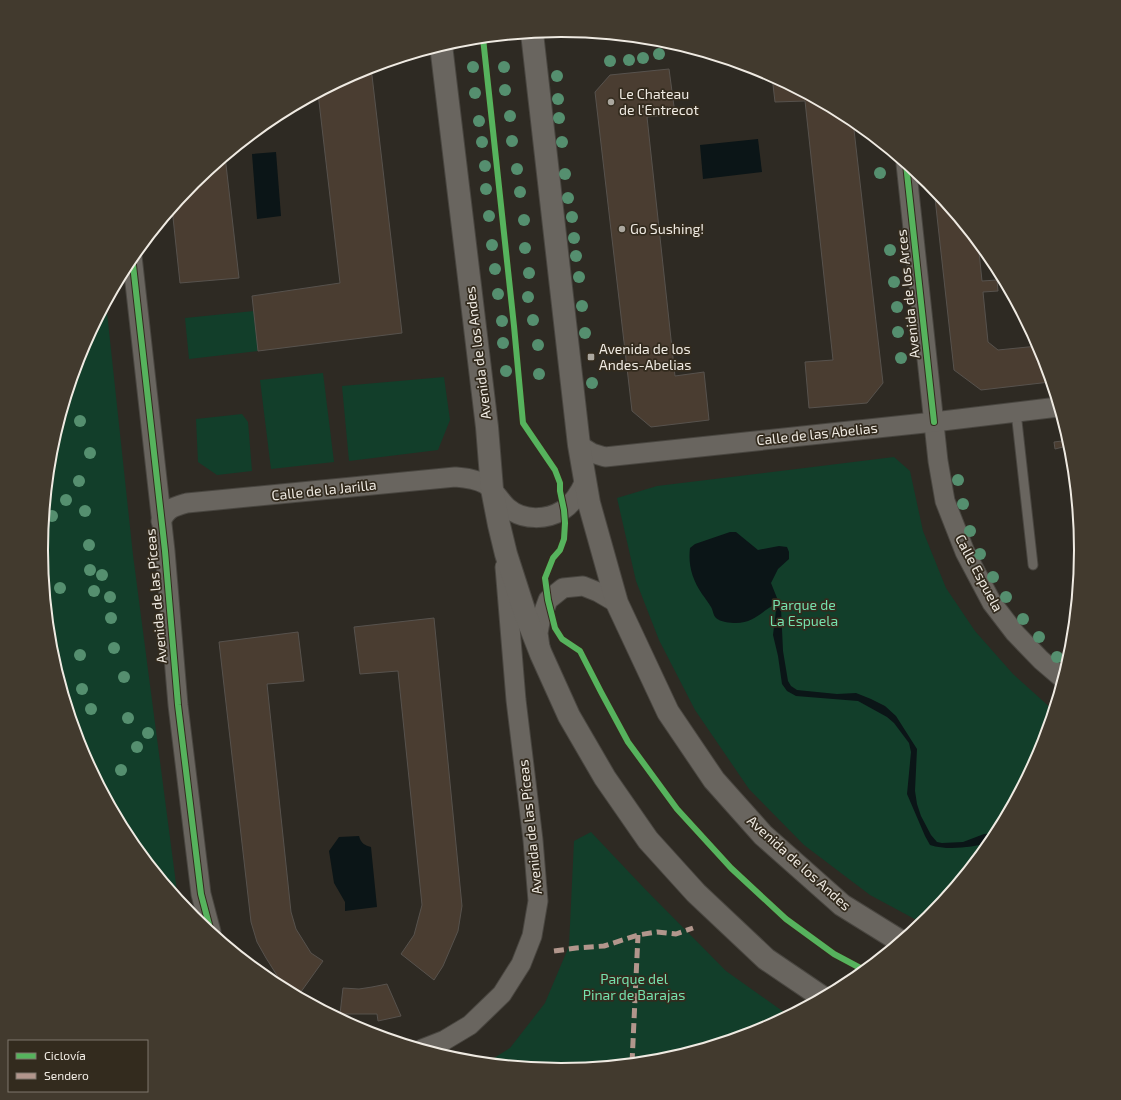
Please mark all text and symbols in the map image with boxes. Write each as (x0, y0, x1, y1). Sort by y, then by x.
place label: Le Chateau de l'Entrecot (619, 85, 699, 118)
marker: Le Chateau de l'Entrecot (606, 97, 616, 107)
place label: Go Sushing! (630, 220, 704, 237)
marker: Go Sushing! (617, 224, 627, 234)
street label: Avenida de los Arces (892, 229, 923, 360)
street label: Avenida de los Andes (461, 286, 494, 421)
place label: Avenida de los Andes-Abelias (599, 340, 691, 373)
marker: Avenida de los Andes-Abelias (586, 352, 596, 362)
street label: Calle de las Abelias (756, 419, 878, 448)
street label: Calle de la Jarilla (271, 476, 377, 503)
street label: Avenida de las Píceas (141, 528, 170, 664)
street label: Calle Espuela (952, 531, 1007, 614)
park label: Parque de La Espuela (770, 596, 838, 629)
street label: Avenida de las Píceas (514, 759, 545, 895)
street label: Avenida de los Andes (744, 812, 855, 914)
park label: Parque del Pinar de Barajas (583, 970, 685, 1003)
legend (8, 1040, 148, 1092)
text: Ciclovía (44, 1048, 86, 1062)
text: Sendero (44, 1068, 89, 1082)

